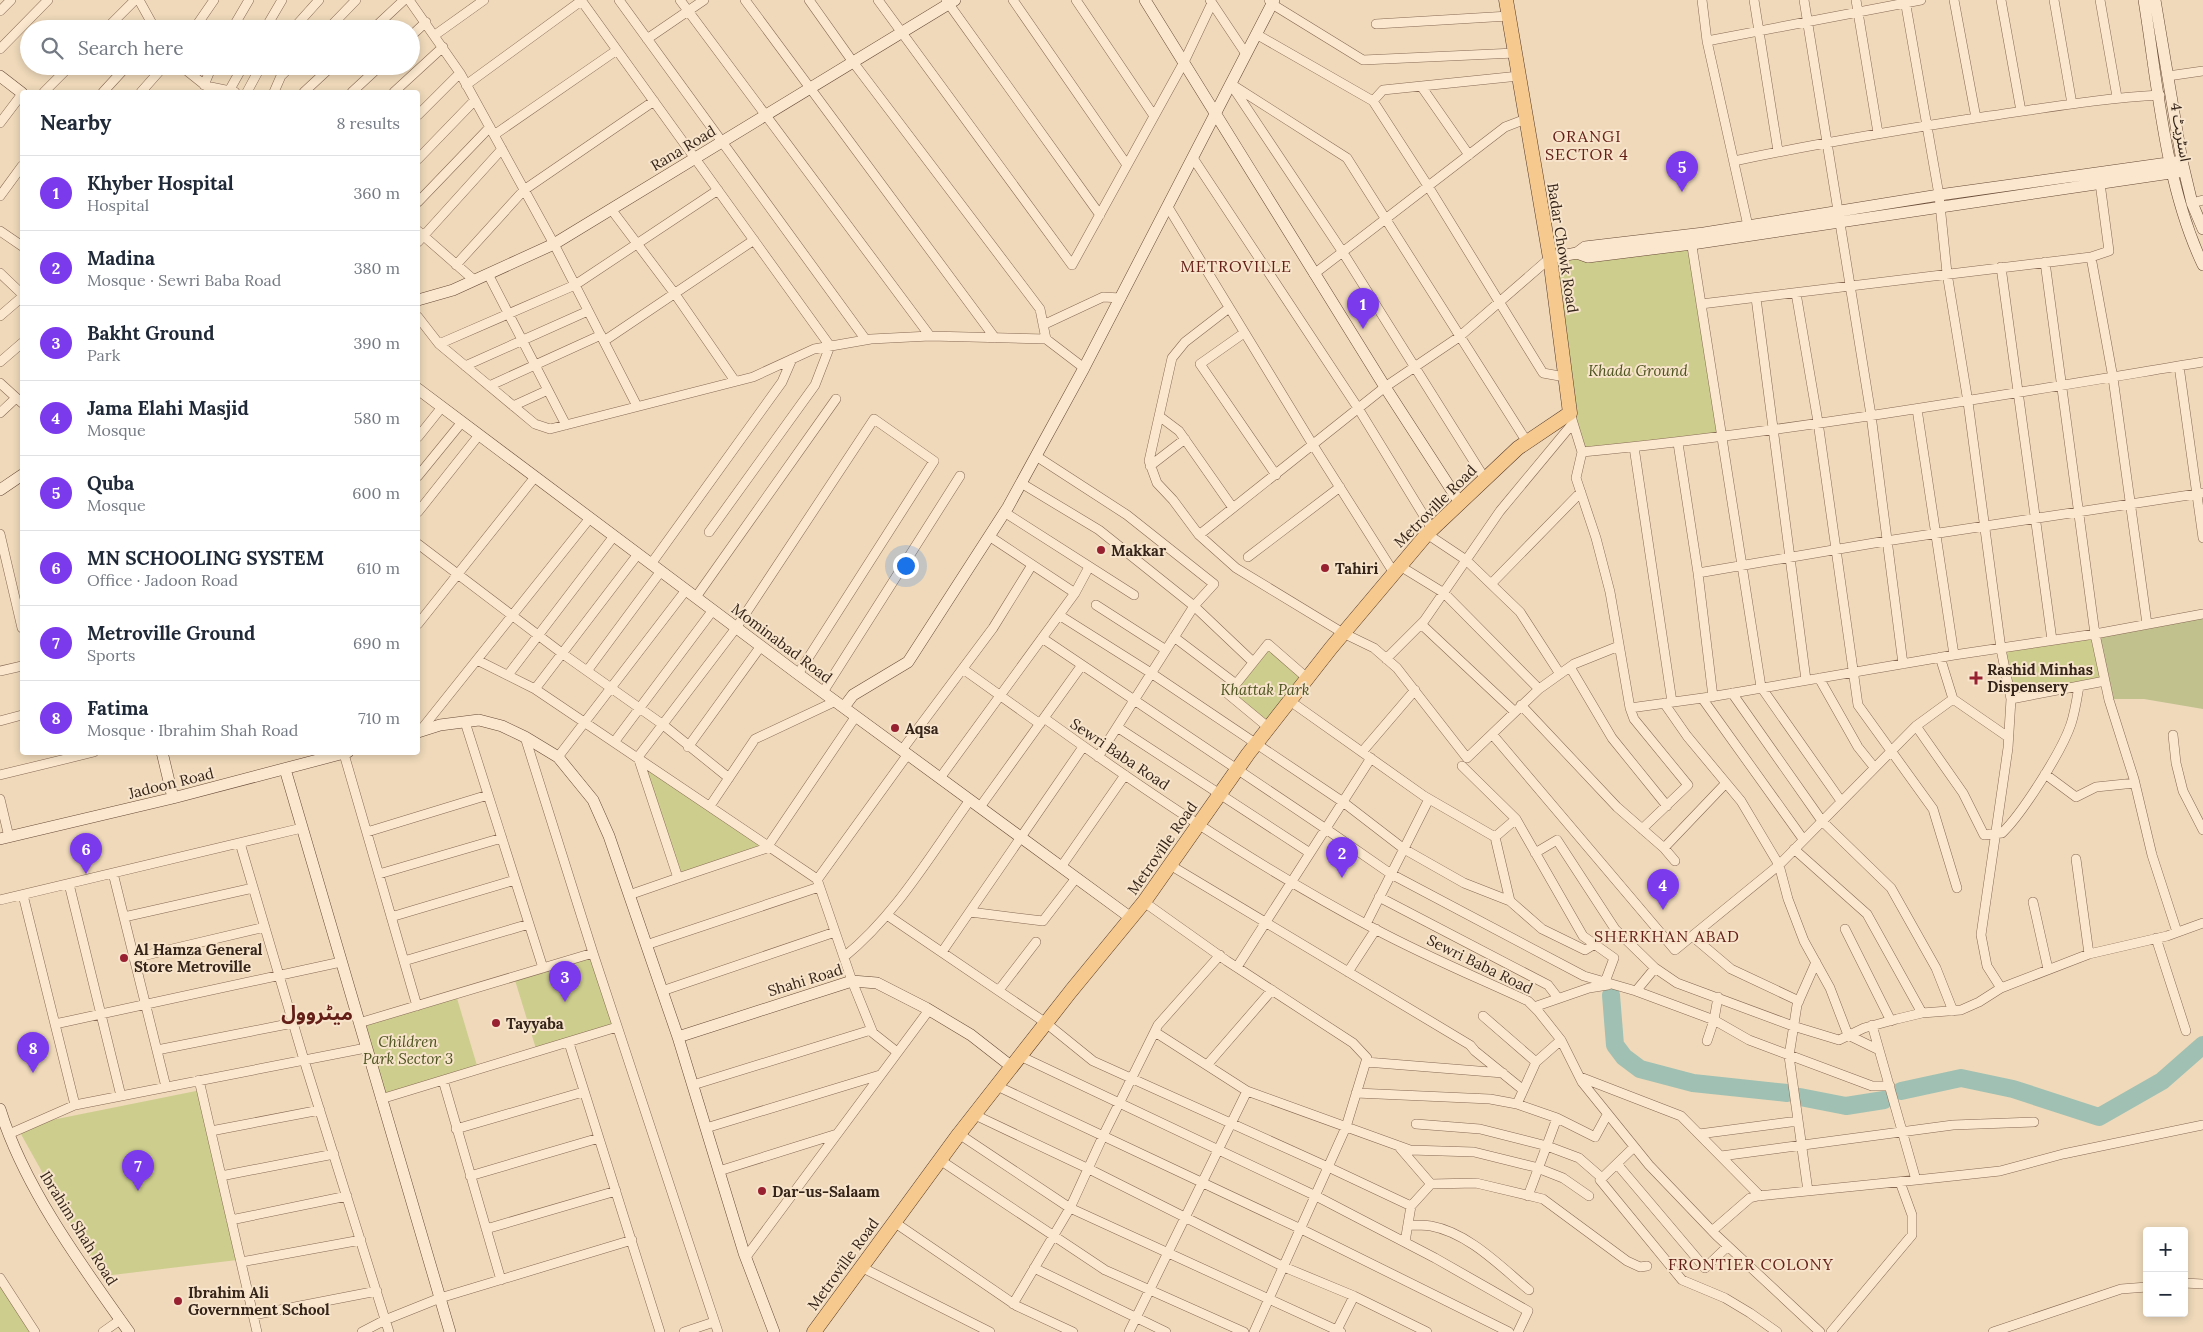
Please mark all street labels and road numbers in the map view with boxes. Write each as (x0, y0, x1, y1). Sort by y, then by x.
street label: اسٹریٹ 4 (2166, 101, 2196, 163)
street label: Rana Road (647, 121, 719, 175)
street label: Badar Chowk Road (1543, 182, 1583, 314)
street label: Metroville Road (1390, 461, 1480, 551)
street label: Mominabad Road (728, 599, 836, 687)
street label: Sewri Baba Road (1067, 714, 1173, 794)
street label: Jadoon Road (125, 763, 216, 803)
street label: Metroville Road (1123, 798, 1201, 898)
street label: Sewri Baba Road (1424, 930, 1536, 998)
street label: Shahi Road (765, 960, 845, 1000)
street label: Ibrahim Shah Road (36, 1167, 122, 1289)
street label: Metroville Road (803, 1214, 883, 1314)

